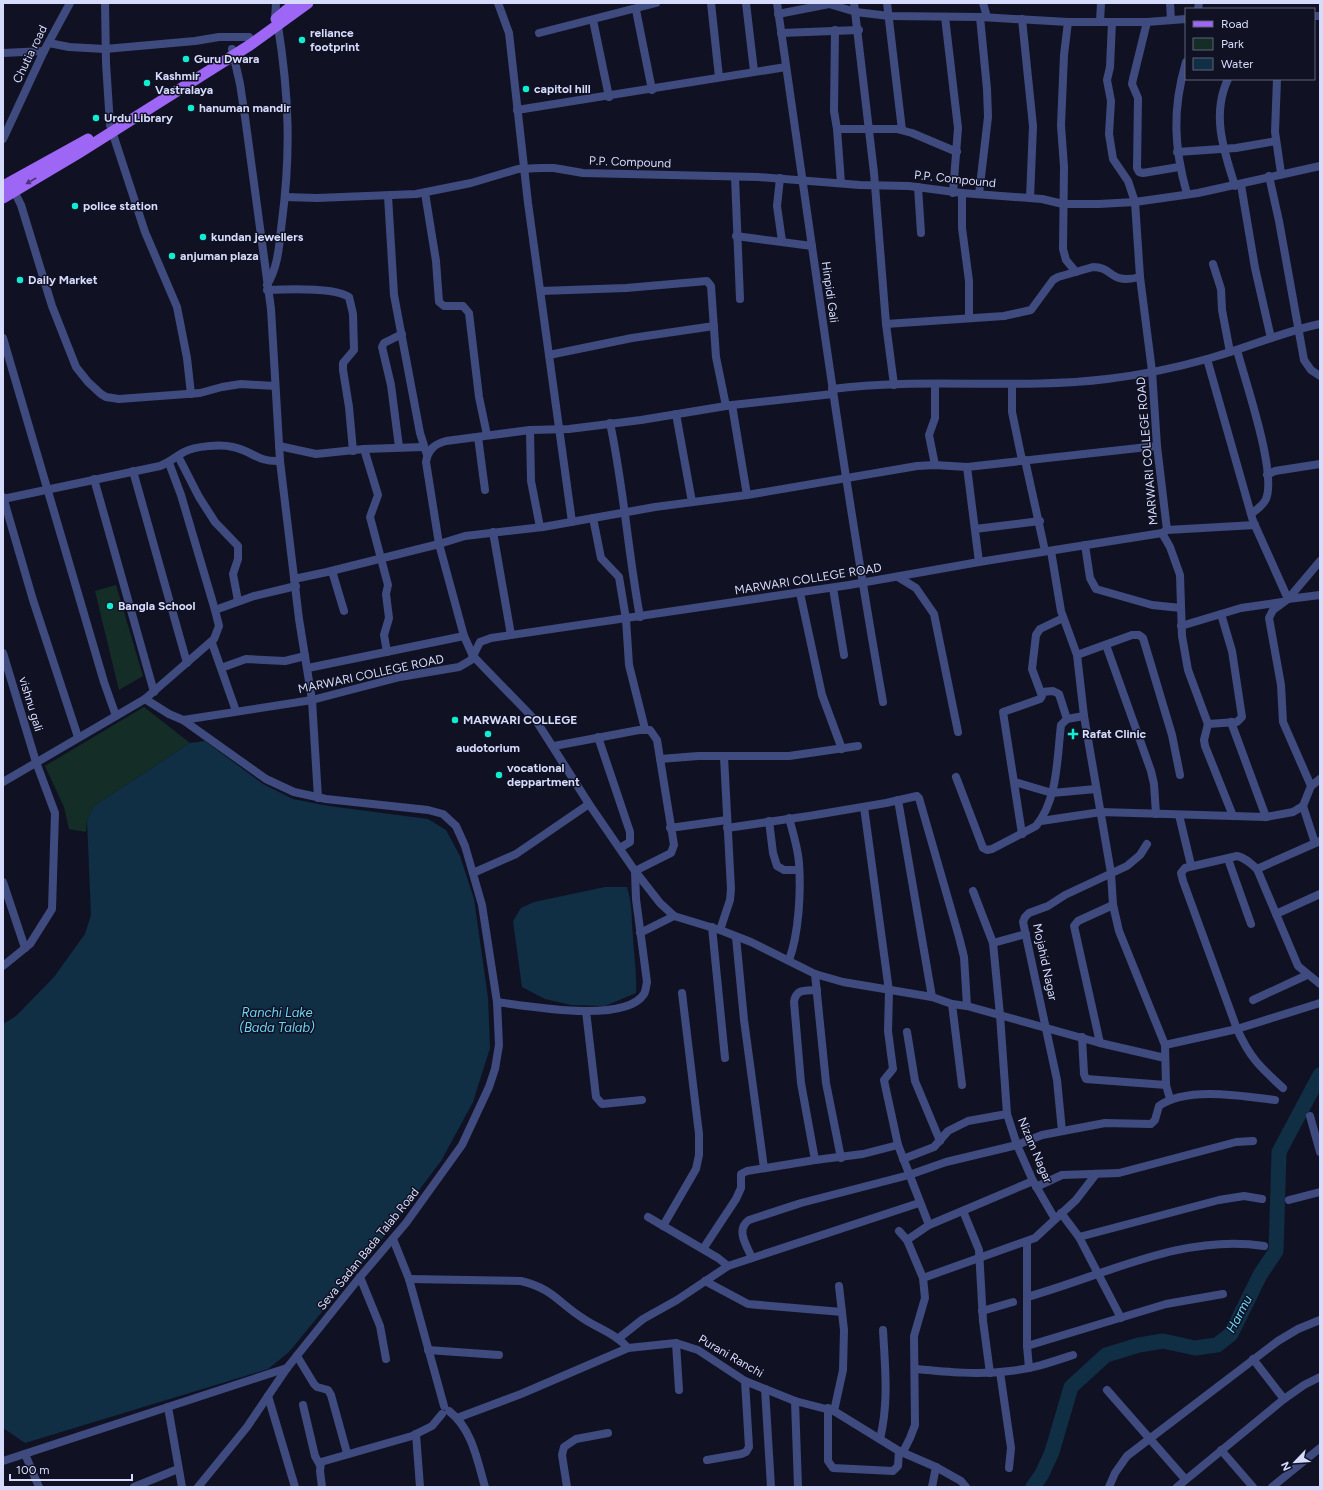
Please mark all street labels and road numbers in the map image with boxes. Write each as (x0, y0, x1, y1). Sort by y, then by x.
street label: Chutia road (10, 23, 50, 85)
street label: P.P. Compound (589, 154, 671, 170)
street label: P.P. Compound (913, 168, 997, 190)
street label: Hinpidi Gali (819, 260, 841, 324)
street label: MARWARI COLLEGE ROAD (1134, 376, 1160, 526)
street label: MARWARI COLLEGE ROAD (733, 560, 883, 598)
street label: MARWARI COLLEGE ROAD (297, 652, 445, 696)
street label: vishnu gali (16, 675, 46, 733)
street label: Mojahid Nagar (1030, 922, 1060, 1002)
street label: Nizam Nagar (1015, 1115, 1055, 1185)
street label: Seva Sadan Bada Talab Road (314, 1185, 422, 1313)
street label: Purani Ranchi (696, 1332, 766, 1380)

